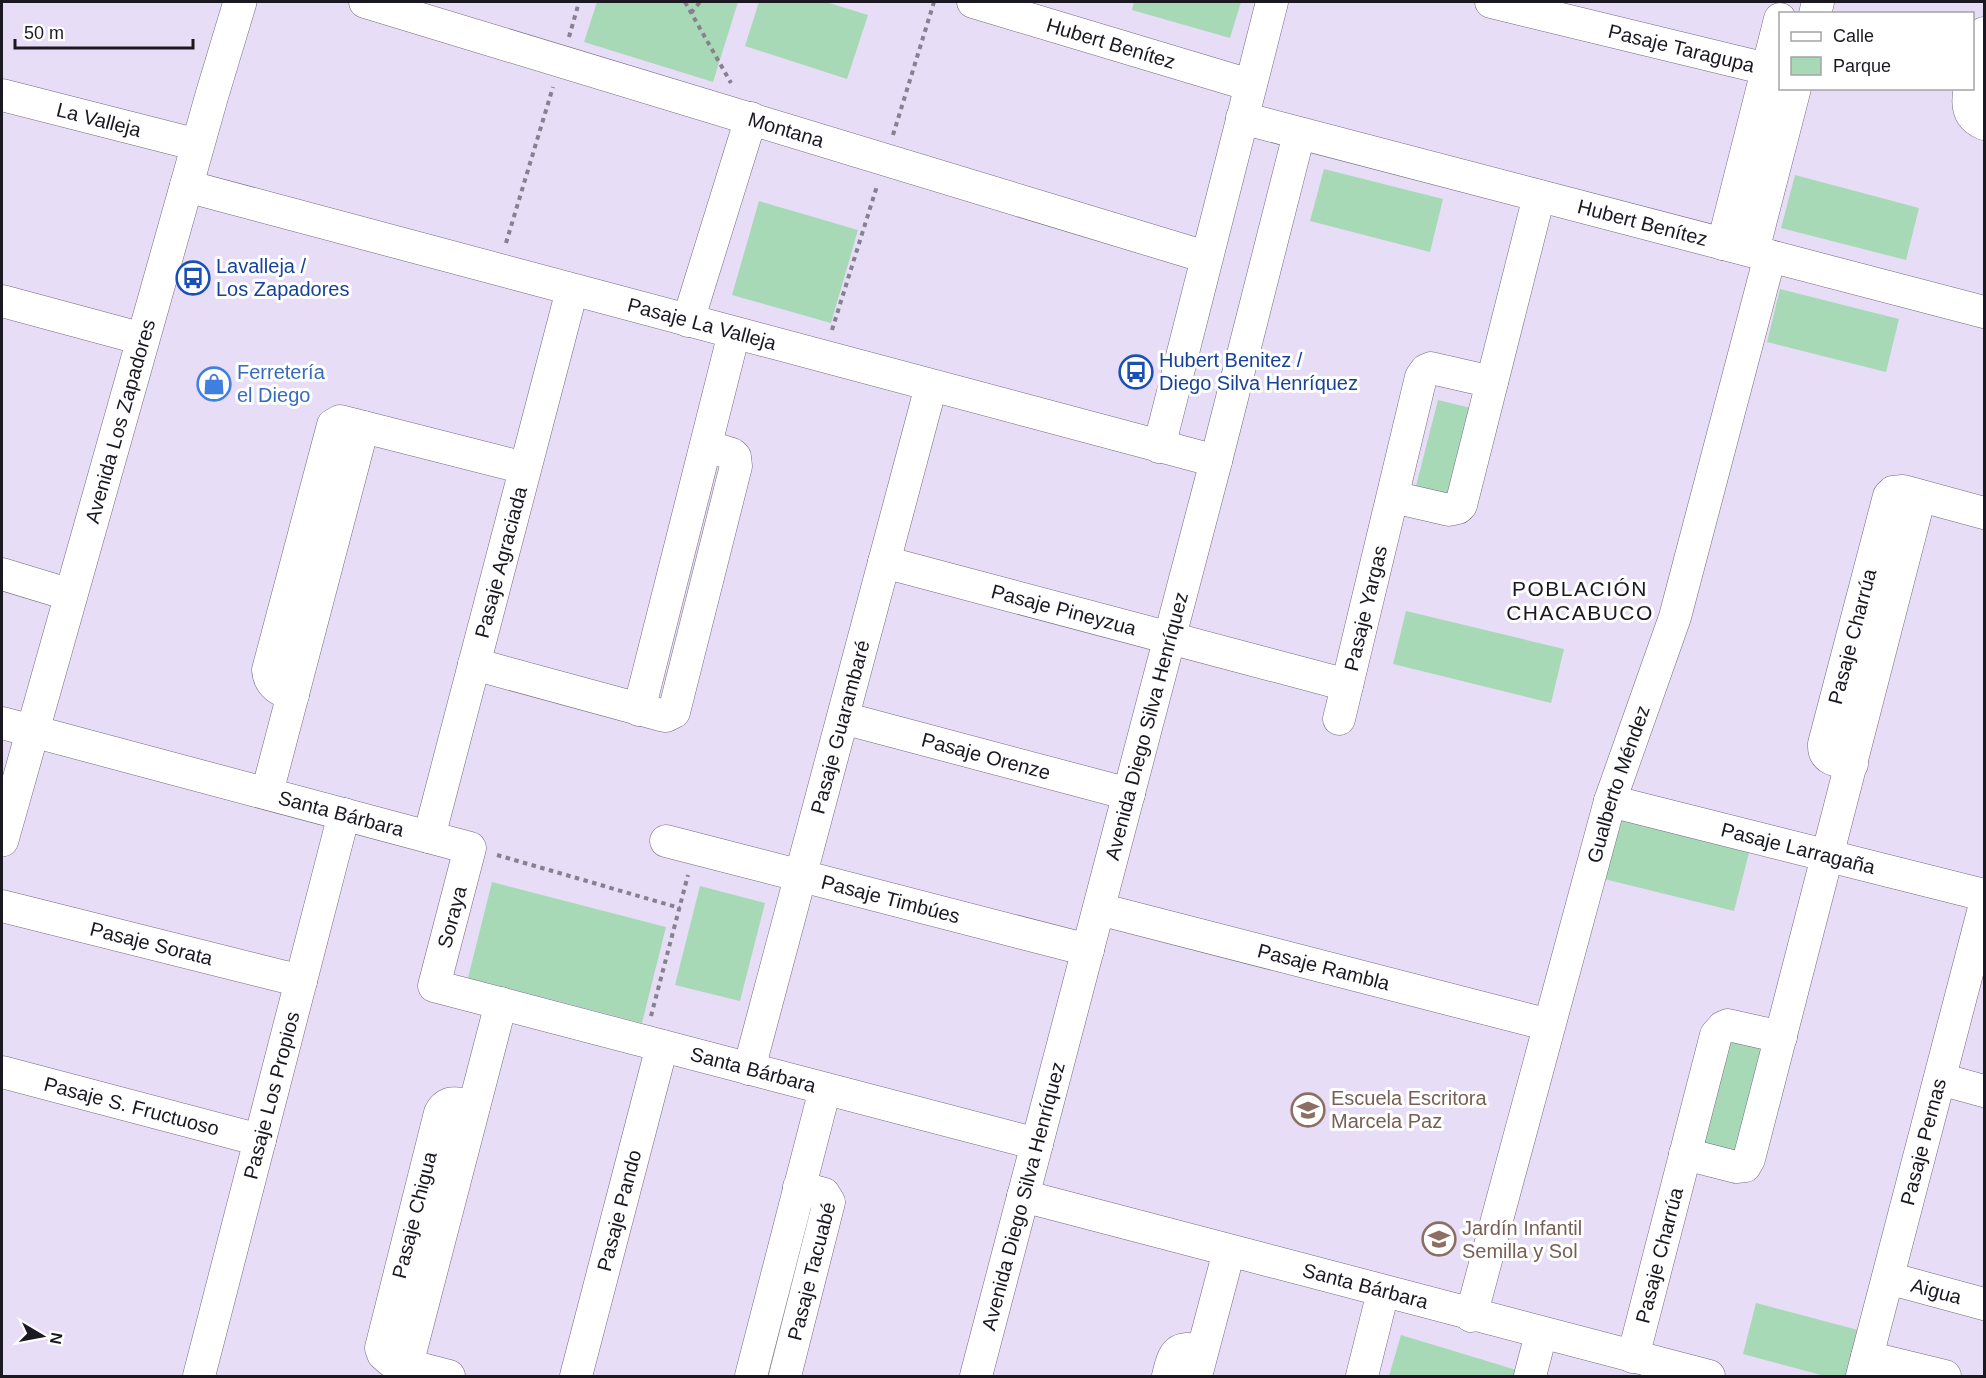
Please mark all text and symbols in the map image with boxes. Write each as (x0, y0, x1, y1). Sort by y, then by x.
scale bar (15, 12, 194, 50)
legend (1779, 12, 1974, 90)
street label: Hubert Benítez (1044, 14, 1178, 73)
street label: Pasaje Taragupa (1606, 20, 1758, 77)
text: 50 m (24, 23, 64, 43)
text: Calle (1833, 26, 1874, 46)
text: Parque (1833, 56, 1891, 76)
street label: La Valleja (54, 98, 144, 141)
street label: Montana (746, 108, 827, 152)
street label: Hubert Benítez (1575, 195, 1710, 250)
place label: Lavalleja / Los Zapadores (216, 255, 349, 300)
bus stop icon: Lavalleja / Los Zapadores (175, 260, 211, 296)
street label: Pasaje La Valleja (625, 293, 780, 354)
street label: Avenida Los Zapadores (81, 317, 159, 526)
place label: Hubert Benitez / Diego Silva Henríquez (1159, 349, 1358, 394)
bus stop icon: Hubert Benitez / Diego Silva Henríquez (1118, 354, 1154, 390)
place label: Ferretería el Diego (237, 361, 326, 406)
shop icon: Ferretería el Diego (196, 366, 232, 402)
street label: Pasaje Agraciada (470, 483, 531, 640)
street label: Pasaje Yargas (1340, 543, 1391, 673)
street label: Pasaje Charrúa (1824, 566, 1881, 707)
district label: POBLACIÓN CHACABUCO (1506, 577, 1654, 624)
street label: Pasaje Pineyzua (989, 580, 1139, 640)
street label: Avenida Diego Silva Henríquez (1101, 589, 1192, 863)
street label: Pasaje Guarambaré (806, 638, 874, 816)
street label: Gualberto Méndez (1583, 702, 1654, 865)
street label: Pasaje Orenze (919, 728, 1053, 784)
street label: Santa Bárbara (276, 786, 407, 841)
street label: Pasaje Larragaña (1719, 818, 1878, 878)
street label: Pasaje Timbúes (819, 871, 962, 927)
street label: Soraya (433, 883, 471, 950)
street label: Pasaje Sorata (88, 918, 216, 970)
street label: Pasaje Rambla (1255, 939, 1393, 995)
street label: Pasaje Los Propios (239, 1009, 304, 1181)
street label: Santa Bárbara (688, 1043, 819, 1097)
street label: Avenida Diego Silva Henríquez (977, 1060, 1069, 1333)
street label: Pasaje S. Fructuoso (42, 1073, 221, 1140)
street label: Pasaje Pernas (1896, 1076, 1950, 1208)
place label: Escuela Escritora Marcela Paz (1331, 1087, 1487, 1132)
school or university icon: Escuela Escritora Marcela Paz (1290, 1092, 1326, 1128)
street label: Pasaje Pando (593, 1147, 645, 1274)
street label: Pasaje Chigua (388, 1148, 441, 1281)
street label: Pasaje Charrúa (1631, 1184, 1687, 1325)
street label: Pasaje Tacuabé (783, 1200, 840, 1343)
place label: Jardín Infantil Semilla y Sol (1462, 1217, 1582, 1262)
school or university icon: Jardín Infantil Semilla y Sol (1421, 1221, 1457, 1257)
street label: Santa Bárbara (1300, 1259, 1431, 1313)
street label: Aigua (1909, 1274, 1965, 1309)
north arrow (12, 1306, 72, 1366)
text: N (47, 1331, 66, 1346)

